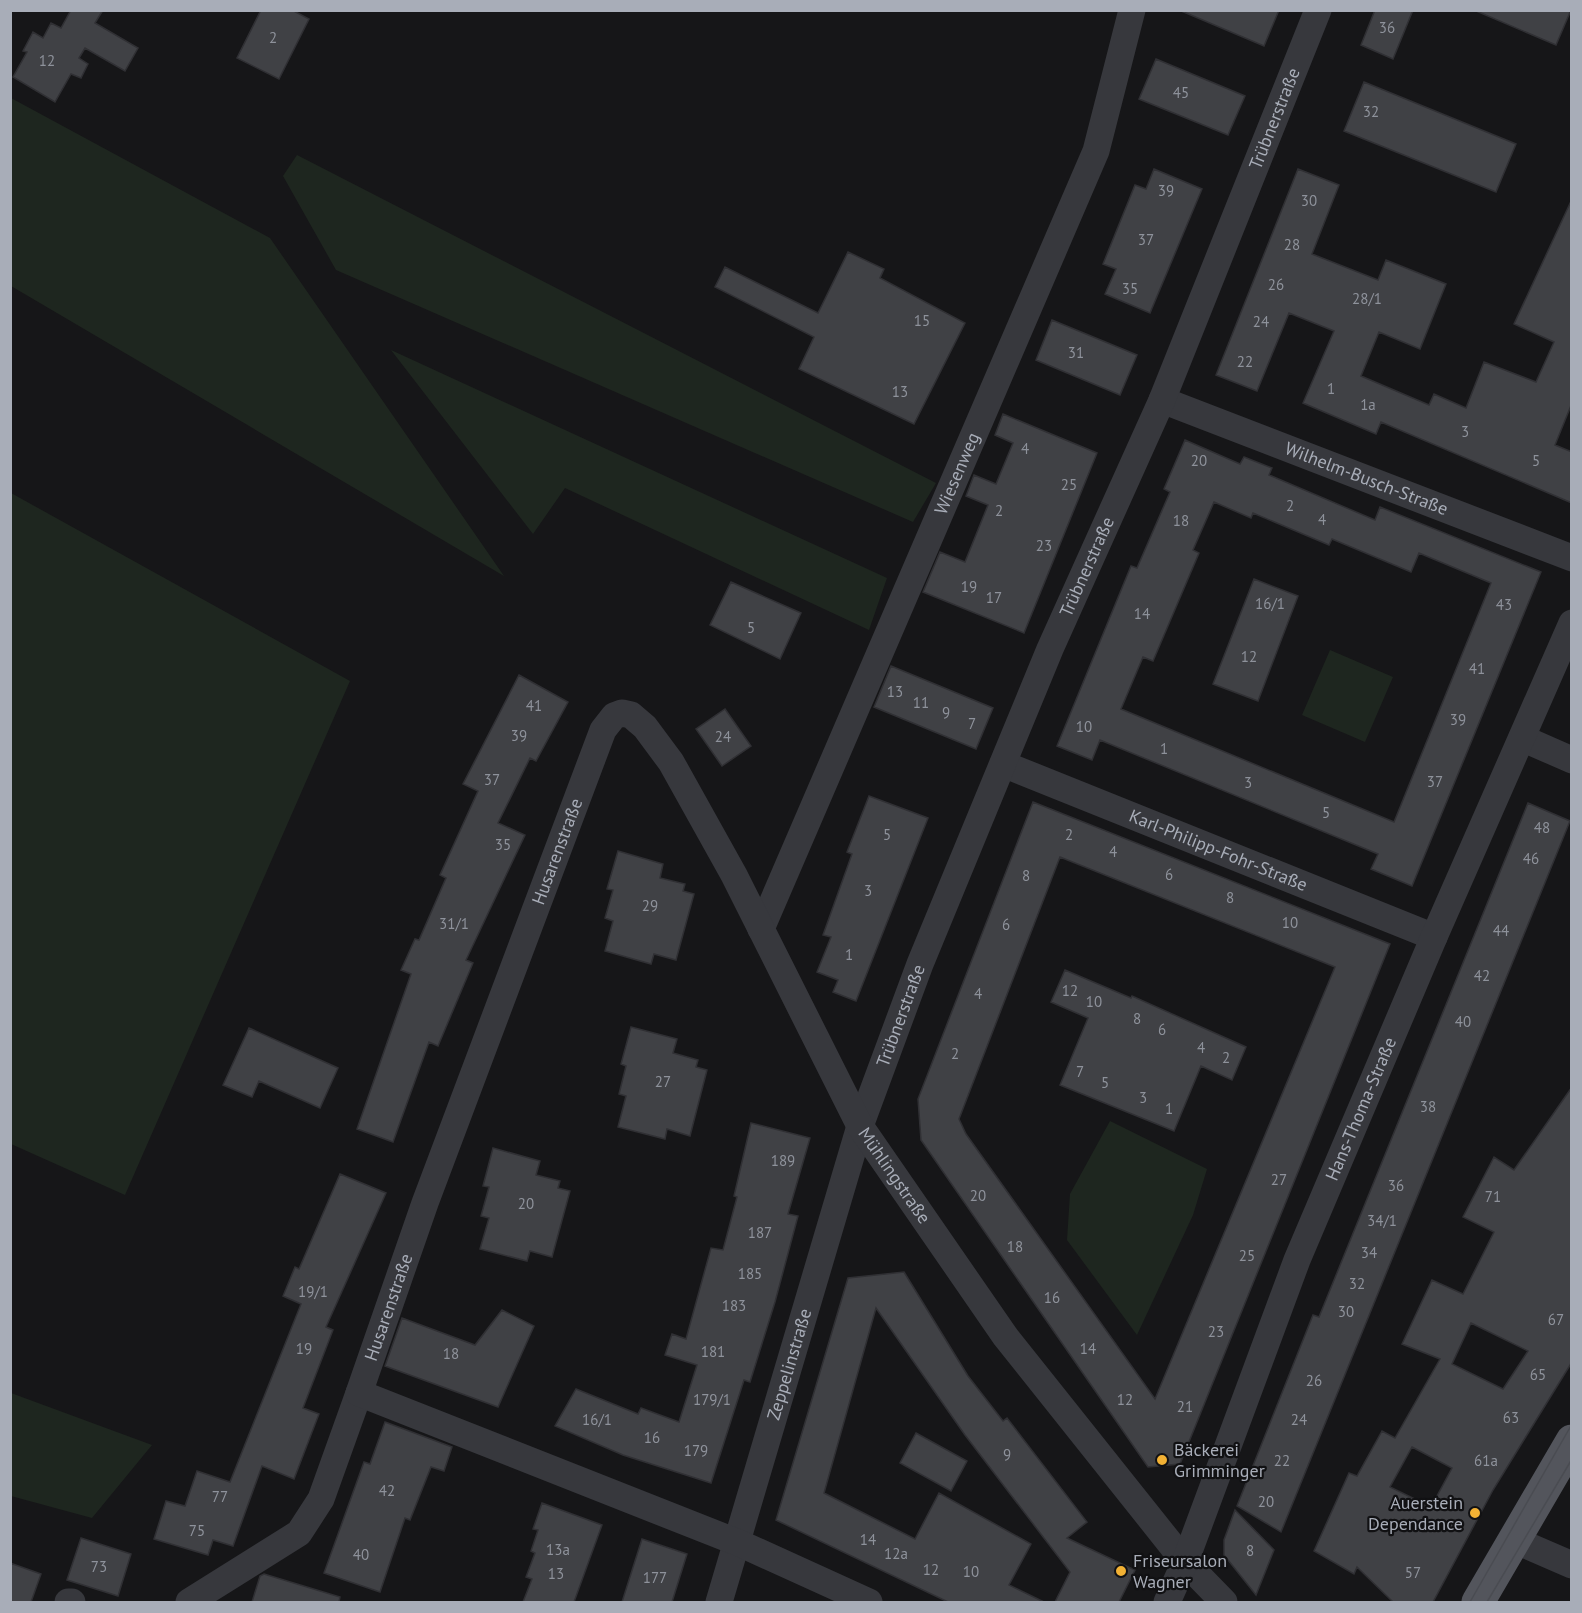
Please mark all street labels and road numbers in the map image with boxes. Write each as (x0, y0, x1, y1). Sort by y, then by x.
street label: Trübnerstraße (1243, 64, 1305, 173)
street label: Wiesenweg (929, 429, 984, 518)
street label: Wilhelm-Busch-Straße (1282, 436, 1451, 520)
street label: Trübnerstraße (1054, 513, 1119, 620)
street label: Husarenstraße (526, 795, 587, 908)
street label: Karl-Philipp-Fohr-Straße (1126, 804, 1311, 896)
street label: Trübnerstraße (871, 961, 930, 1070)
street label: Hans-Thoma-Straße (1320, 1034, 1401, 1184)
street label: Mühlingstraße (853, 1123, 936, 1228)
street label: Husarenstraße (359, 1250, 418, 1364)
street label: Zeppelinstraße (762, 1306, 816, 1423)

